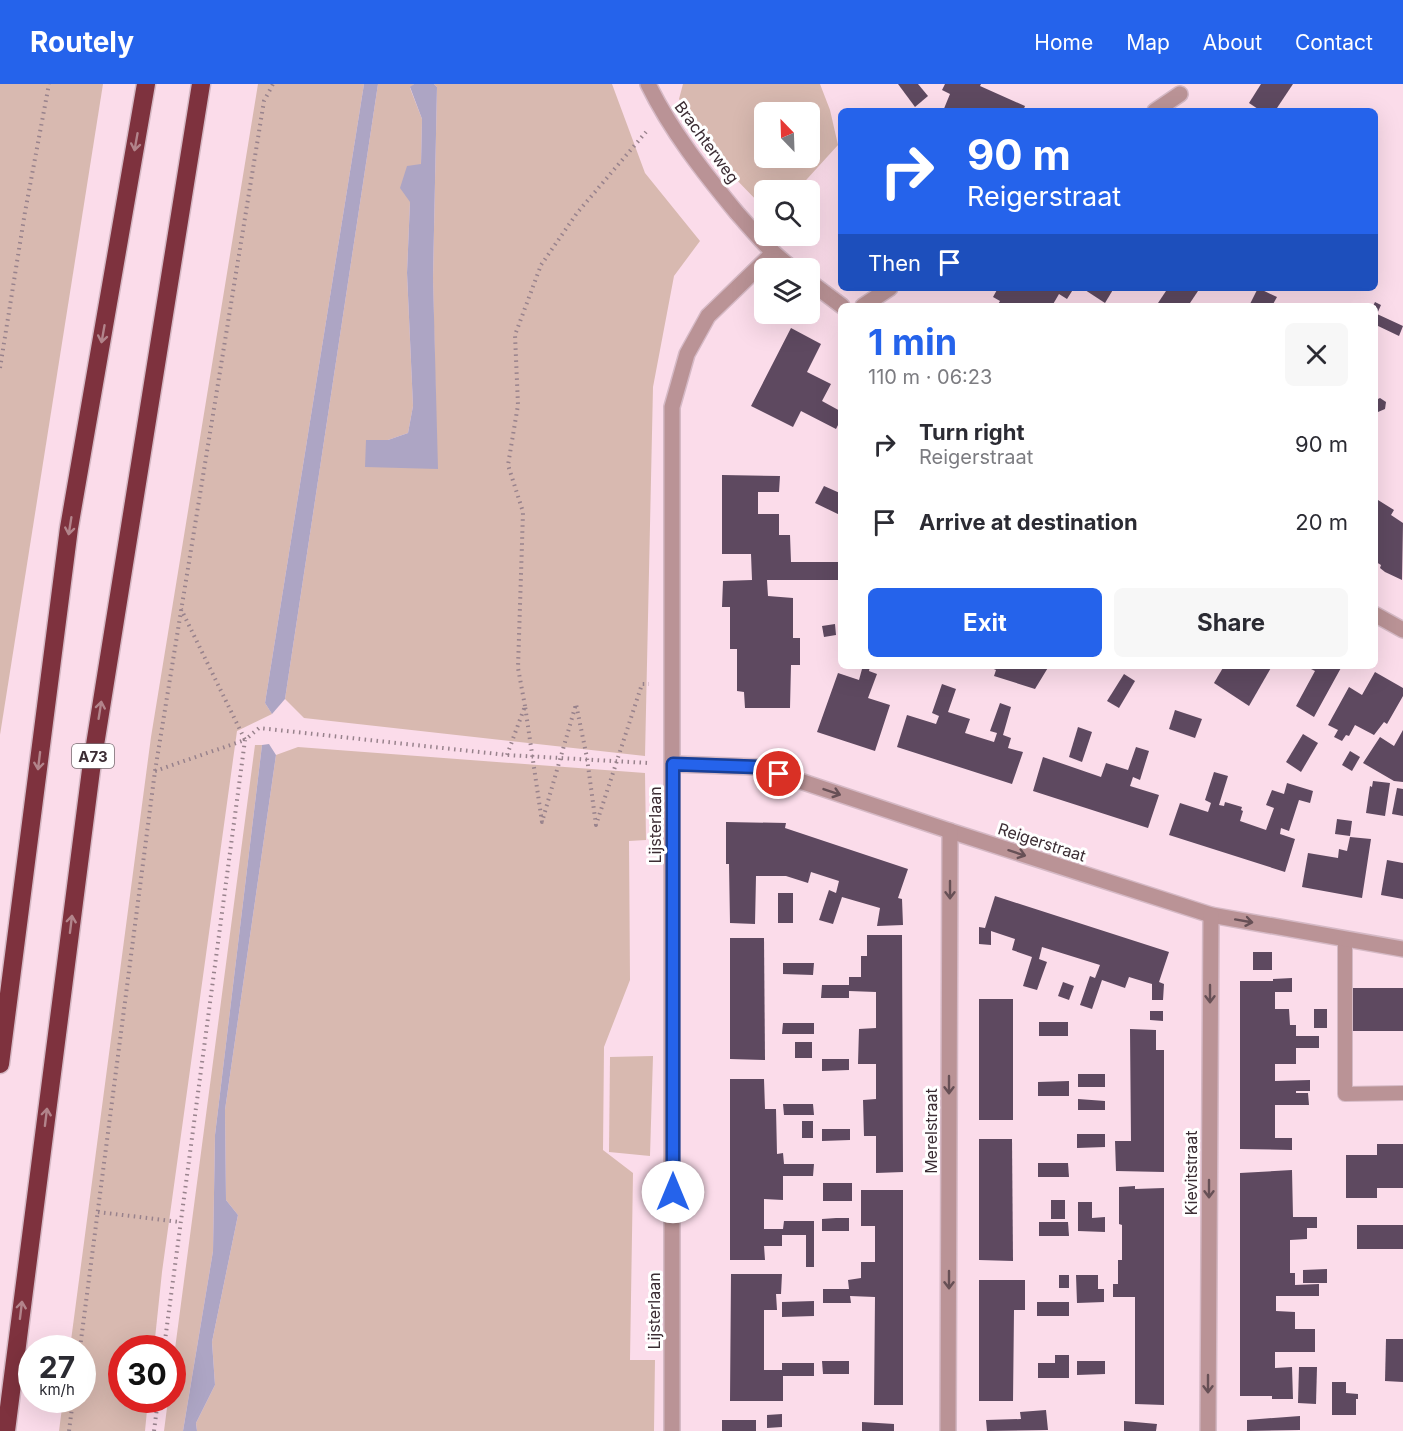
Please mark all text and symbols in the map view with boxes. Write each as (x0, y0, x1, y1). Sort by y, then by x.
text: Routely (30, 25, 134, 59)
text: Home (1034, 30, 1093, 55)
text: Map (1126, 30, 1170, 55)
text: About (1203, 30, 1262, 55)
text: Contact (1295, 30, 1373, 55)
street label: Brachterweg (671, 97, 743, 187)
north arrow (754, 102, 820, 168)
map controls (754, 102, 820, 324)
text: 90 m (967, 129, 1071, 180)
one-way arrow (130, 131, 141, 151)
icon: right (868, 132, 946, 210)
button: search (754, 180, 820, 246)
text: Reigerstraat (967, 180, 1121, 213)
icon: arrive (933, 246, 966, 279)
text: Then (868, 250, 921, 276)
button: layers (754, 258, 820, 324)
text: 1 min (868, 320, 957, 364)
one-way arrow (97, 323, 108, 343)
button: close (1285, 323, 1348, 386)
text: 110 m · 06:23 (868, 365, 992, 389)
text: Turn right (919, 419, 1025, 445)
icon: right (868, 428, 901, 461)
text: 90 m (1295, 431, 1348, 457)
text: Reigerstraat (919, 445, 1033, 469)
icon: arrive (868, 506, 901, 539)
text: Arrive at destination (919, 509, 1138, 535)
text: 20 m (1295, 509, 1348, 535)
one-way arrow (64, 516, 75, 535)
button: Exit (868, 588, 1102, 657)
button: Share (1114, 588, 1348, 657)
one-way arrow (95, 700, 106, 720)
road number: A73 (72, 744, 114, 768)
pin (753, 748, 804, 799)
one-way arrow (33, 751, 44, 770)
icon: arrive (762, 757, 795, 790)
street label: Lijsterlaan (645, 786, 665, 864)
one-way arrow (822, 787, 841, 798)
street label: Reigerstraat (995, 818, 1089, 866)
one-way arrow (1007, 848, 1026, 859)
one-way arrow (944, 879, 956, 899)
one-way arrow (66, 914, 77, 934)
one-way arrow (1234, 916, 1254, 927)
one-way arrow (1204, 984, 1216, 1004)
one-way arrow (943, 1074, 955, 1094)
street label: Merelstraat (921, 1088, 941, 1174)
one-way arrow (41, 1108, 52, 1127)
street label: Kievitstraat (1181, 1131, 1201, 1215)
position arrow (641, 1160, 705, 1224)
one-way arrow (1203, 1179, 1215, 1199)
one-way arrow (943, 1269, 955, 1289)
street label: Lijsterlaan (644, 1272, 664, 1350)
one-way arrow (16, 1301, 27, 1321)
speed limit sign: 30 (108, 1335, 186, 1413)
text: 27 (39, 1349, 75, 1385)
one-way arrow (1202, 1374, 1214, 1394)
text: km/h (39, 1380, 75, 1399)

